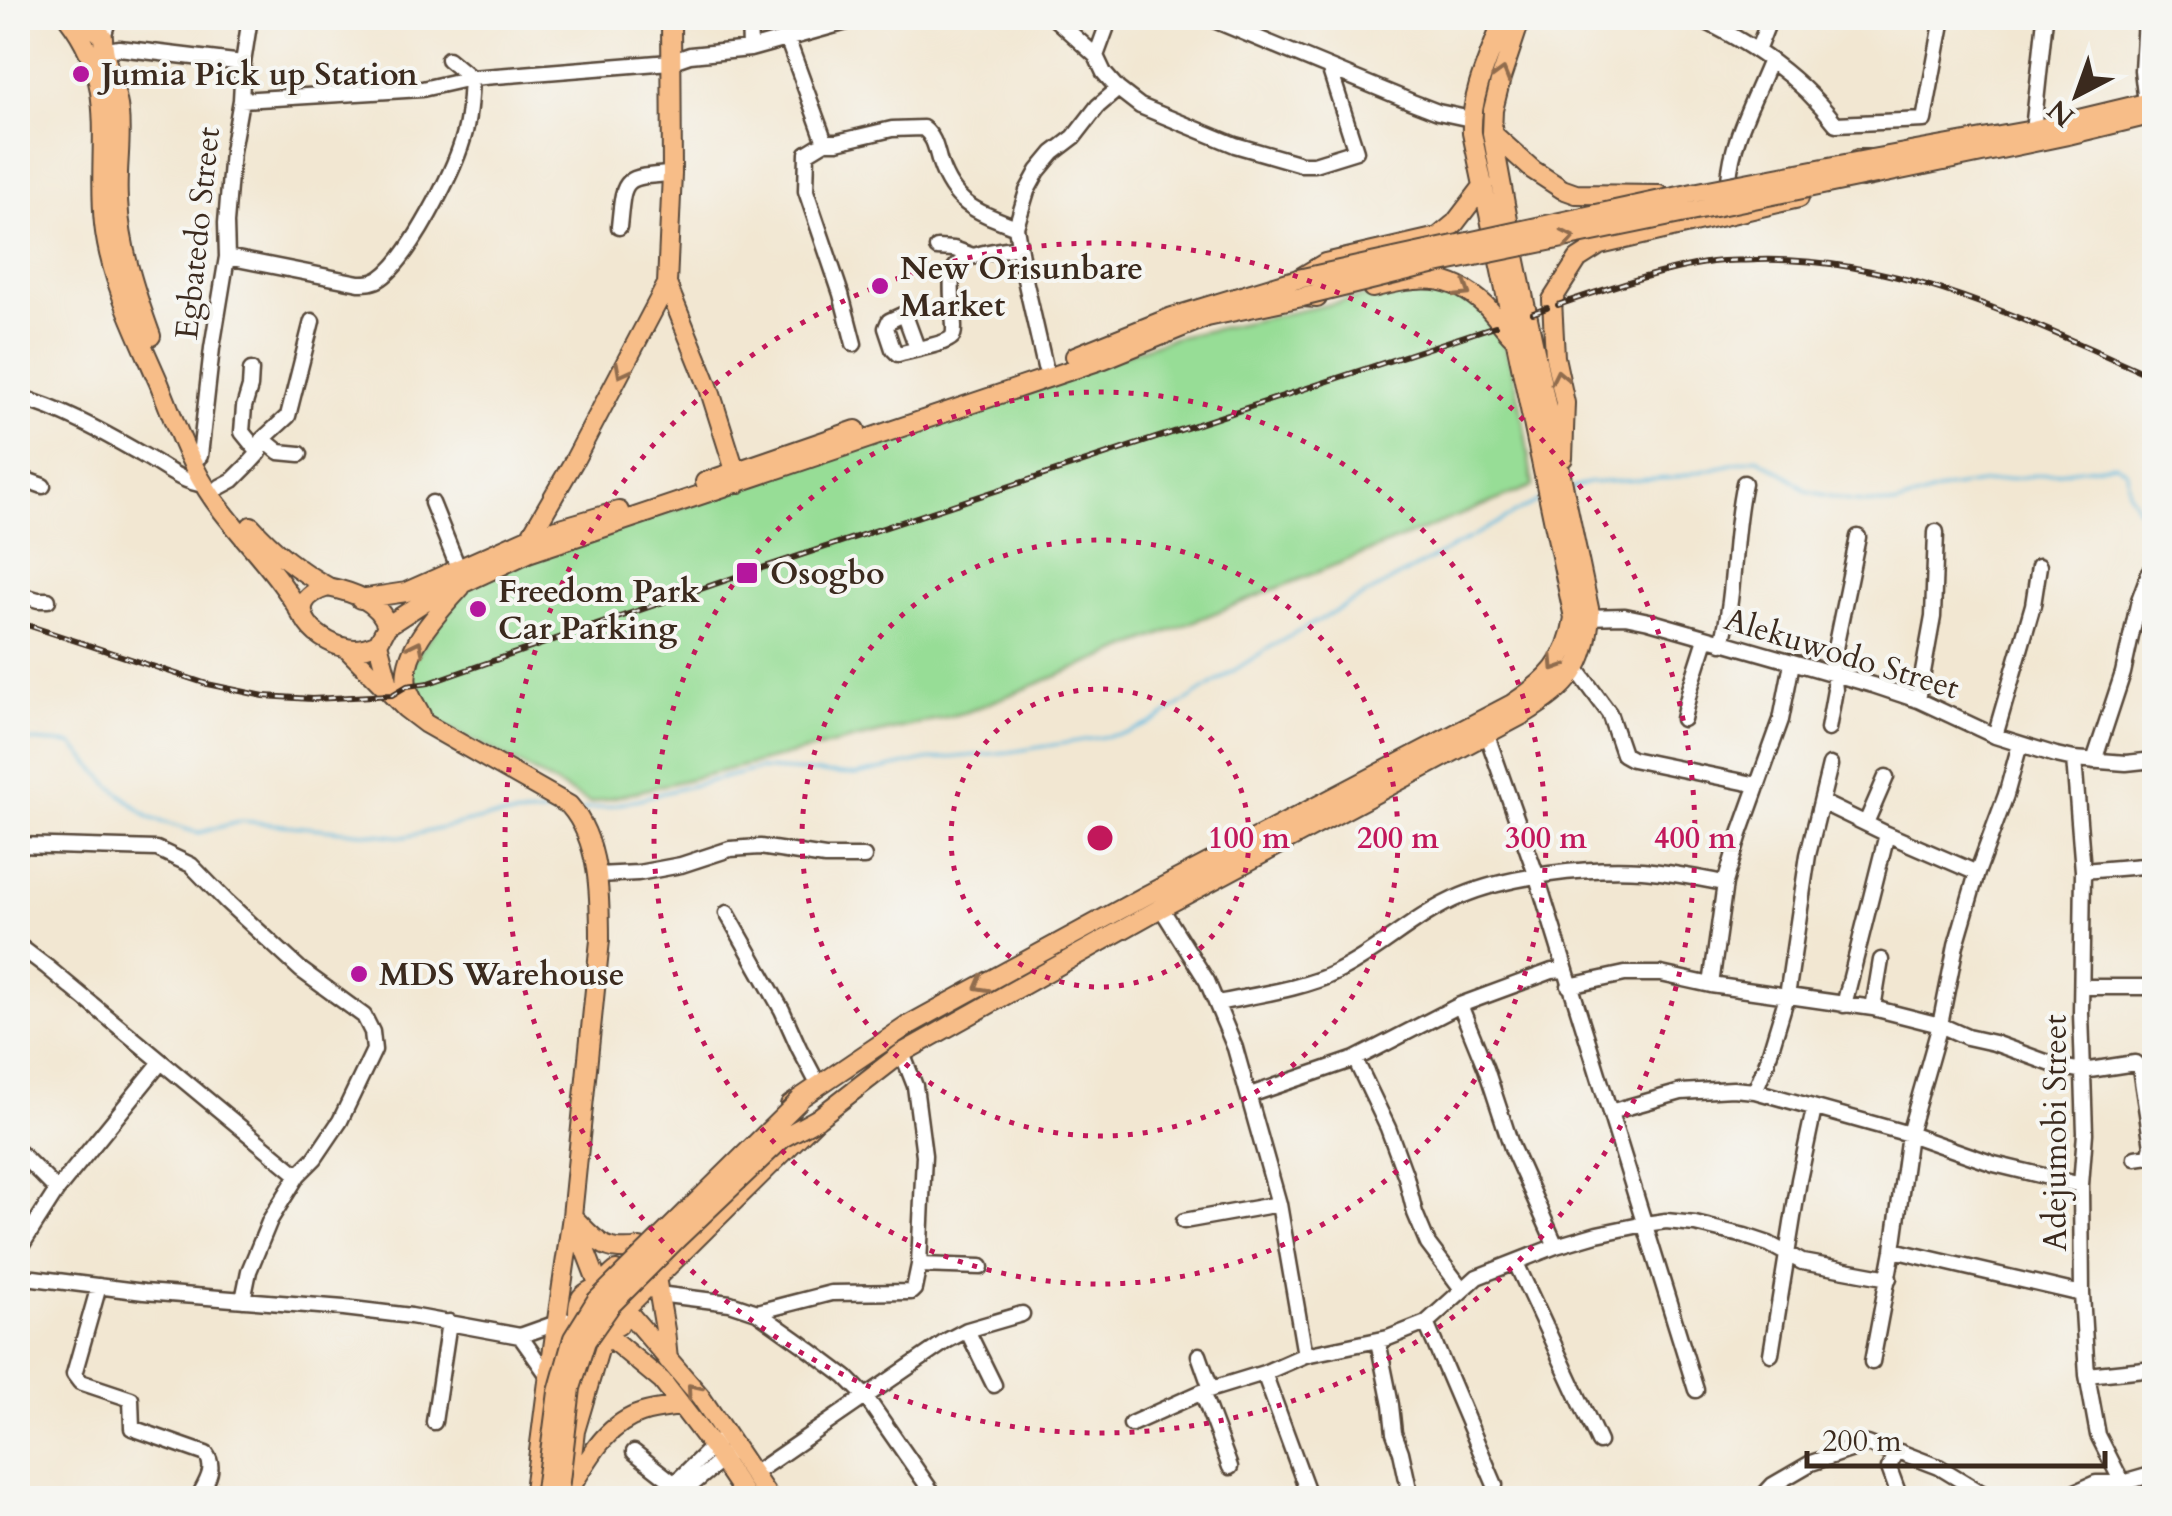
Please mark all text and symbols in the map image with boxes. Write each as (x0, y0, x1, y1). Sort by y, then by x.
north arrow (2027, 45, 2127, 145)
place label: Jumia Pick up Station (97, 53, 418, 97)
marker: Jumia Pick up Station (70, 63, 92, 85)
one-way arrow (1490, 68, 1511, 85)
text: N (2040, 91, 2083, 135)
street label: Egbatedo Street (165, 125, 231, 341)
one-way arrow (1559, 228, 1576, 249)
place label: New Orisunbare Market (900, 247, 1143, 328)
marker: New Orisunbare Market (869, 275, 891, 297)
one-way arrow (1453, 278, 1471, 297)
one-way arrow (615, 360, 634, 378)
one-way arrow (1550, 369, 1571, 386)
place label: Osogbo (770, 552, 885, 596)
marker: Osogbo (734, 560, 760, 586)
place label: Freedom Park Car Parking (498, 570, 700, 651)
street label: Alekuwodo Street (1719, 597, 1964, 711)
marker: Freedom Park Car Parking (467, 598, 489, 620)
one-way arrow (404, 639, 424, 657)
one-way arrow (1550, 653, 1569, 671)
text: 100 m (1208, 818, 1290, 859)
text: 200 m (1357, 818, 1439, 859)
text: 300 m (1505, 818, 1587, 859)
text: 400 m (1654, 818, 1736, 859)
centre of rings (1082, 820, 1118, 856)
place label: MDS Warehouse (379, 953, 625, 997)
marker: MDS Warehouse (348, 963, 370, 985)
one-way arrow (974, 973, 992, 993)
street label: Adejumobi Street (2034, 1014, 2078, 1252)
one-way arrow (687, 1384, 705, 1402)
scale bar (1807, 1406, 2104, 1468)
text: 200 m (1822, 1421, 1902, 1462)

